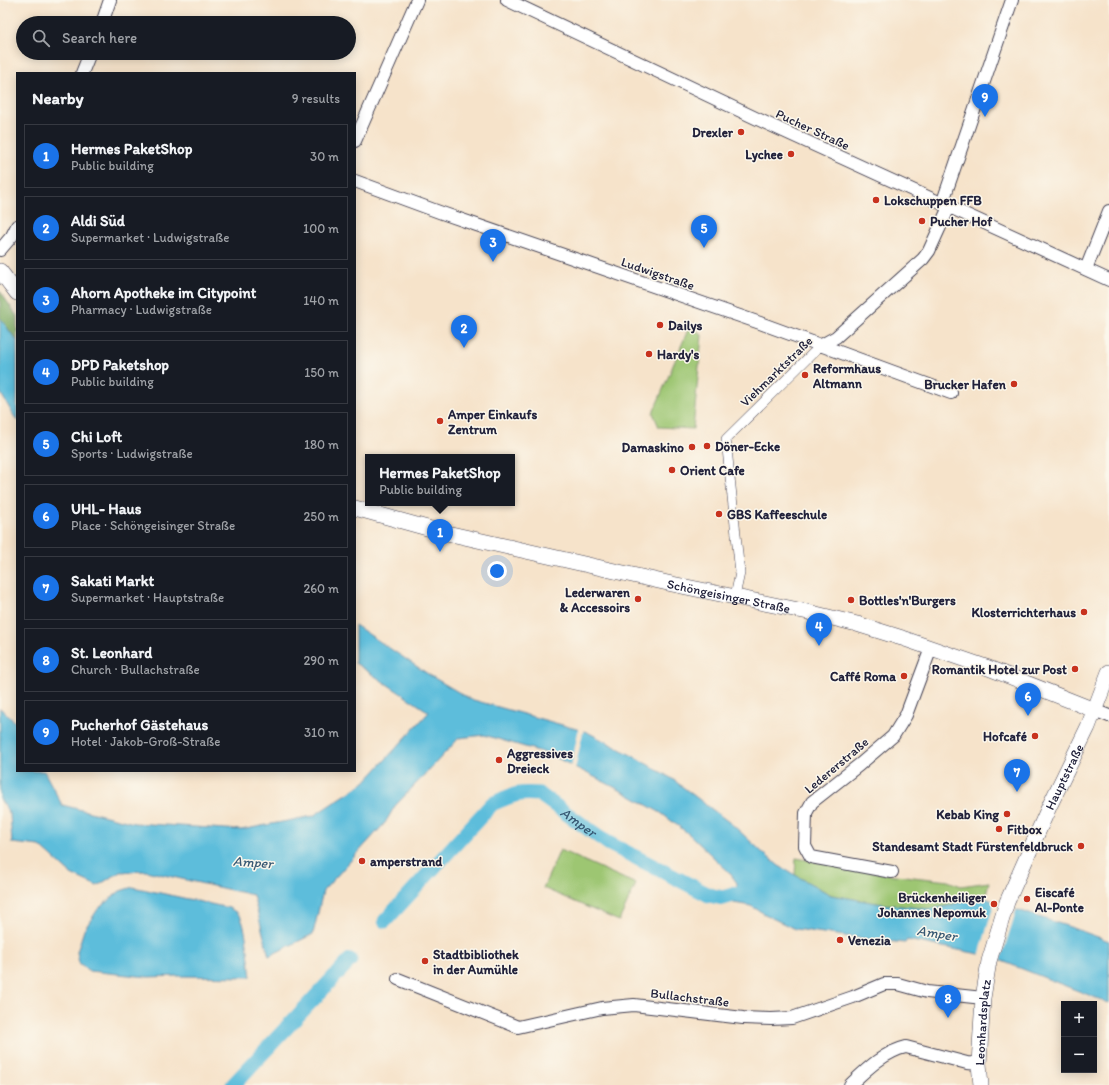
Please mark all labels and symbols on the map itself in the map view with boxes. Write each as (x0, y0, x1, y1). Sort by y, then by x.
pin: 9 (972, 84, 998, 117)
street label: Pucher Straße (774, 106, 852, 153)
place label: Drexler (692, 125, 734, 140)
marker: Drexler (736, 127, 746, 137)
place label: Lychee (745, 147, 783, 163)
marker: Lychee (786, 149, 796, 159)
place label: Lokschuppen FFB (884, 193, 982, 209)
marker: Lokschuppen FFB (871, 195, 881, 205)
place label: Pucher Hof (930, 214, 993, 229)
pin: 5 (691, 215, 717, 248)
marker: Pucher Hof (917, 216, 927, 226)
pin: 3 (480, 229, 506, 262)
street label: Ludwigstraße (619, 254, 696, 293)
pin: 2 (451, 315, 477, 348)
place label: Dailys (668, 318, 702, 334)
marker: Dailys (655, 320, 665, 330)
street label: Viehmarktstraße (737, 333, 816, 410)
place label: Hardy's (657, 347, 699, 363)
marker: Hardy's (644, 349, 654, 359)
place label: Reformhaus Altmann (812, 361, 881, 391)
marker: Reformhaus Altmann (800, 370, 810, 380)
place label: Brucker Hafen (924, 377, 1007, 392)
marker: Brucker Hafen (1009, 379, 1019, 389)
place label: Amper Einkaufs Zentrum (447, 407, 537, 437)
marker: Amper Einkaufs Zentrum (435, 416, 445, 426)
place label: Döner-Ecke (715, 439, 780, 454)
place label: Damaskino (622, 440, 684, 455)
marker: Döner-Ecke (702, 441, 712, 451)
marker: Damaskino (687, 442, 697, 452)
place label: Orient Cafe (680, 463, 745, 478)
marker: Orient Cafe (667, 465, 677, 475)
place label: GBS Kaffeeschule (727, 507, 827, 522)
marker: GBS Kaffeeschule (714, 509, 724, 519)
pin: 1 (427, 519, 453, 552)
your location (487, 561, 507, 581)
street label: Schöngeisinger Straße (666, 576, 792, 616)
place label: Lederwaren & Accessoirs (560, 585, 631, 615)
place label: Bottles'n'Burgers (859, 593, 956, 609)
marker: Lederwaren & Accessoirs (633, 594, 643, 604)
marker: Bottles'n'Burgers (846, 595, 856, 605)
place label: Klosterrichterhaus (971, 605, 1076, 620)
marker: Klosterrichterhaus (1079, 607, 1089, 617)
pin: 4 (806, 613, 832, 646)
place label: Romantik Hotel zur Post (932, 662, 1067, 677)
marker: Romantik Hotel zur Post (1070, 664, 1080, 674)
place label: Caffé Roma (830, 669, 896, 684)
marker: Caffé Roma (899, 671, 909, 681)
pin: 6 (1015, 683, 1041, 716)
place label: Hofcafé (983, 729, 1027, 744)
marker: Hofcafé (1030, 731, 1040, 741)
street label: Ledererstraße (801, 734, 871, 797)
street label: Hauptstraße (1042, 742, 1087, 812)
place label: Aggressives Dreieck (506, 746, 573, 776)
marker: Aggressives Dreieck (494, 755, 504, 765)
pin: 7 (1004, 759, 1030, 792)
water label: Amper (557, 804, 601, 842)
place label: Kebab King (936, 807, 999, 823)
marker: Kebab King (1002, 809, 1012, 819)
place label: Fitbox (1007, 822, 1042, 837)
marker: Fitbox (994, 824, 1004, 834)
place label: Standesamt Stadt Fürstenfeldbruck (872, 839, 1073, 854)
marker: Standesamt Stadt Fürstenfeldbruck (1076, 841, 1086, 851)
water label: Amper (232, 853, 275, 872)
place label: amperstrand (370, 854, 443, 870)
marker: amperstrand (357, 856, 367, 866)
place label: Eiscafé Al-Ponte (1034, 885, 1084, 915)
place label: Brückenheiliger Johannes Nepomuk (877, 890, 987, 921)
marker: Eiscafé Al-Ponte (1022, 894, 1032, 904)
marker: Brückenheiliger Johannes Nepomuk (989, 899, 999, 909)
water label: Amper (916, 922, 959, 945)
place label: Venezia (848, 933, 891, 948)
marker: Venezia (835, 935, 845, 945)
place label: Stadtbibliothek in der Aumühle (433, 947, 519, 977)
marker: Stadtbibliothek in der Aumühle (420, 956, 430, 966)
street label: Leonhardsplatz (972, 978, 994, 1066)
street label: Bullachstraße (650, 985, 730, 1010)
pin: 8 (935, 985, 961, 1018)

